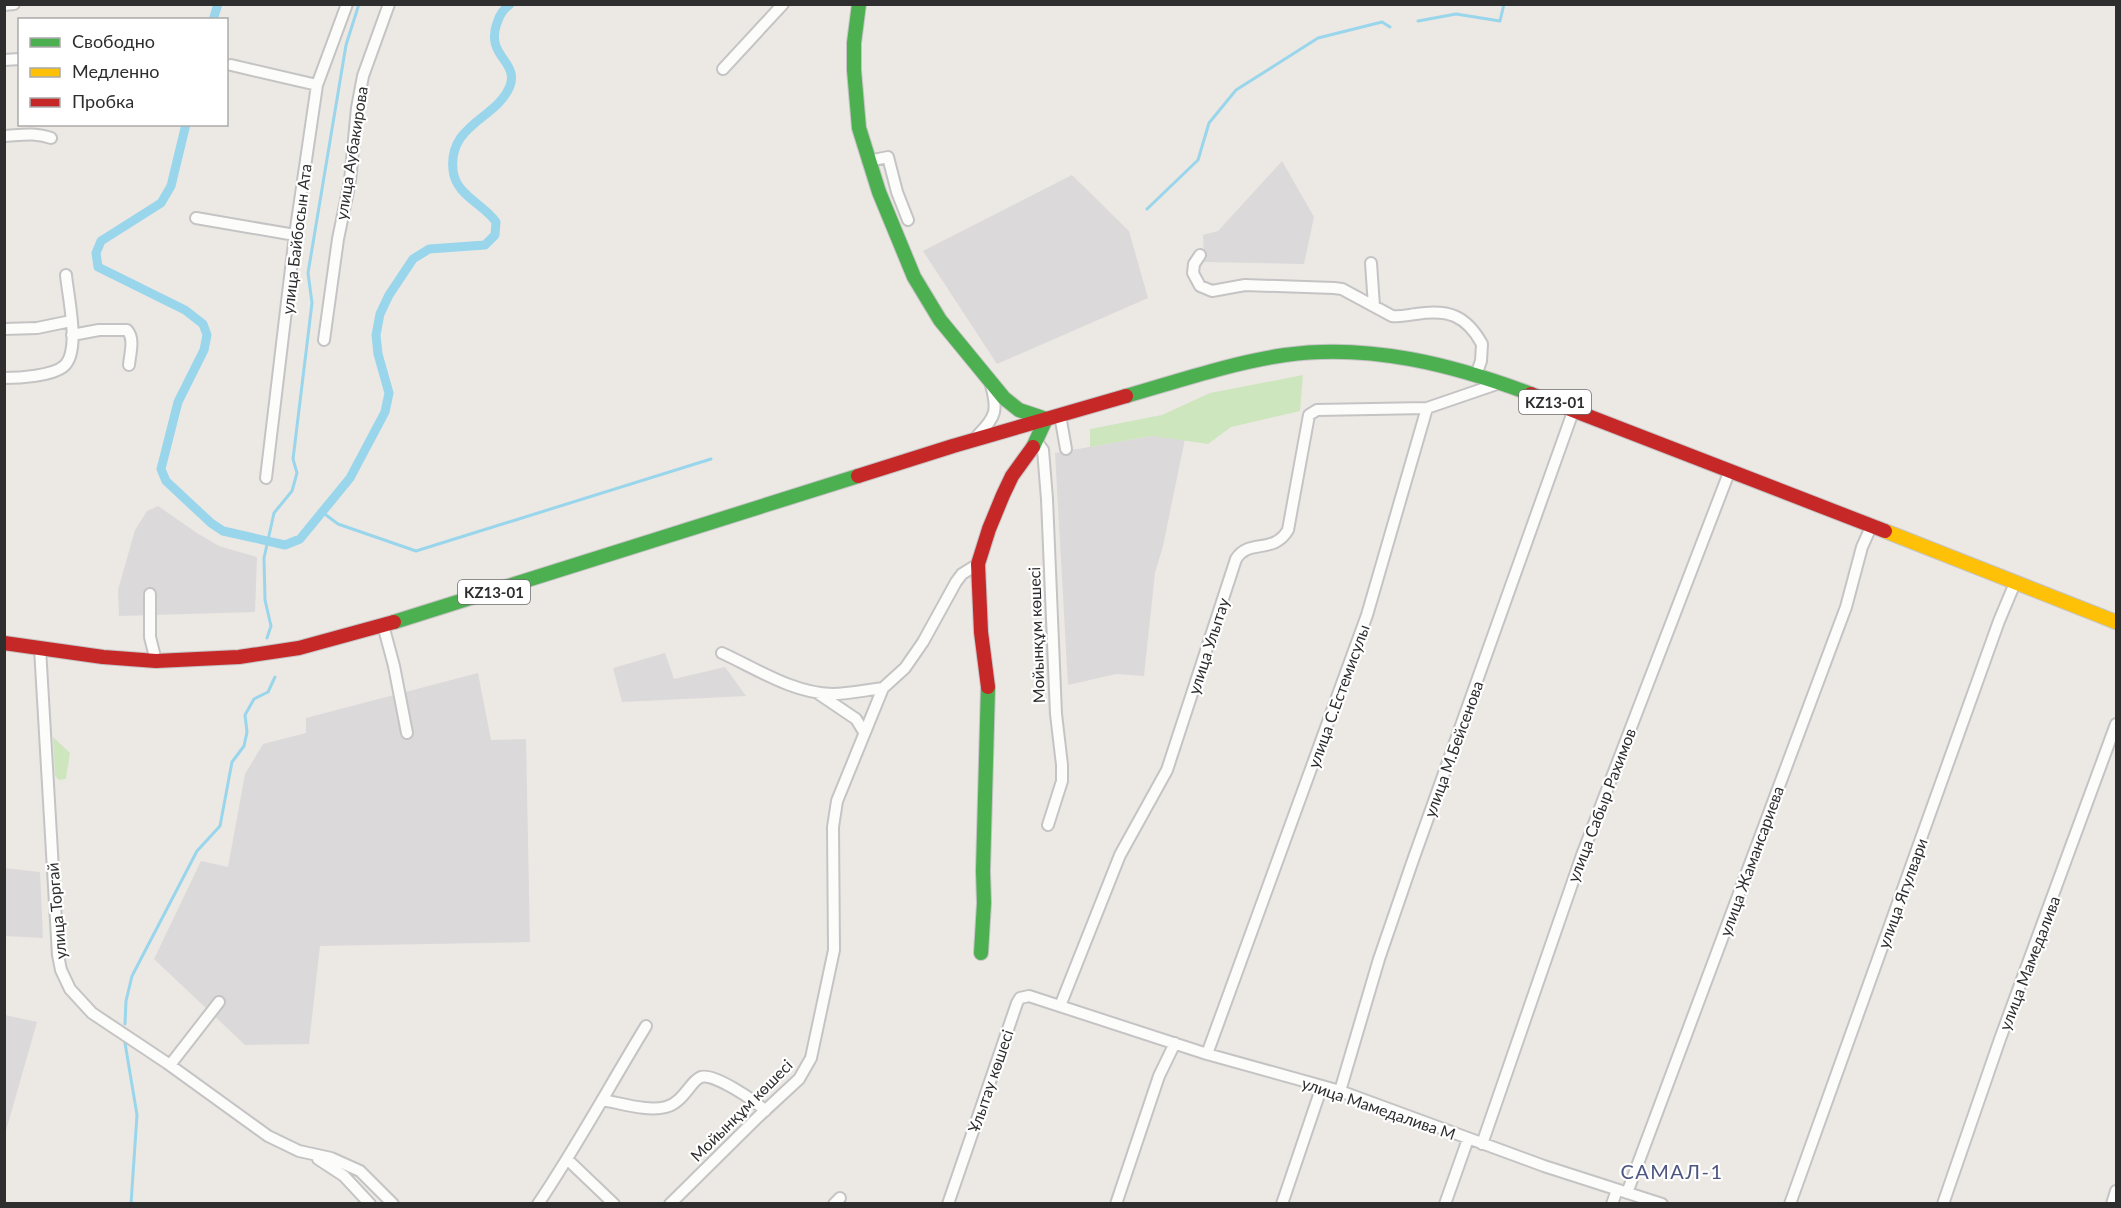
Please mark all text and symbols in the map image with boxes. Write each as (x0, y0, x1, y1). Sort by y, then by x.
legend (18, 18, 228, 126)
text: Свободно (72, 30, 155, 52)
text: Медленно (72, 60, 160, 82)
street label: улица Аубакирова (331, 85, 371, 221)
text: Пробка (72, 90, 134, 112)
street label: улица Байбосын Ата (277, 163, 315, 315)
road number: KZ13-01 (1519, 390, 1591, 414)
street label: Мойынқұм көшесі (1024, 567, 1048, 703)
road number: KZ13-01 (458, 580, 530, 604)
street label: улица Улытау (1183, 595, 1233, 697)
street label: улица С.Естемисулы (1303, 622, 1373, 770)
street label: улица М.Бейсенова (1419, 678, 1487, 820)
street label: улица Сабыр Рахимов (1563, 725, 1639, 885)
street label: улица Жамансариева (1715, 783, 1787, 939)
street label: улица Ягулвари (1873, 835, 1931, 951)
street label: улица Торгай (42, 862, 70, 960)
street label: улица Мамедалива (1995, 893, 2063, 1033)
street label: Ұлытау көшесі (963, 1027, 1017, 1135)
street label: Мойынқұм көшесі (686, 1055, 796, 1165)
street label: улица Мамедалива М (1300, 1073, 1458, 1143)
district label: САМАЛ-1 (1620, 1159, 1724, 1183)

